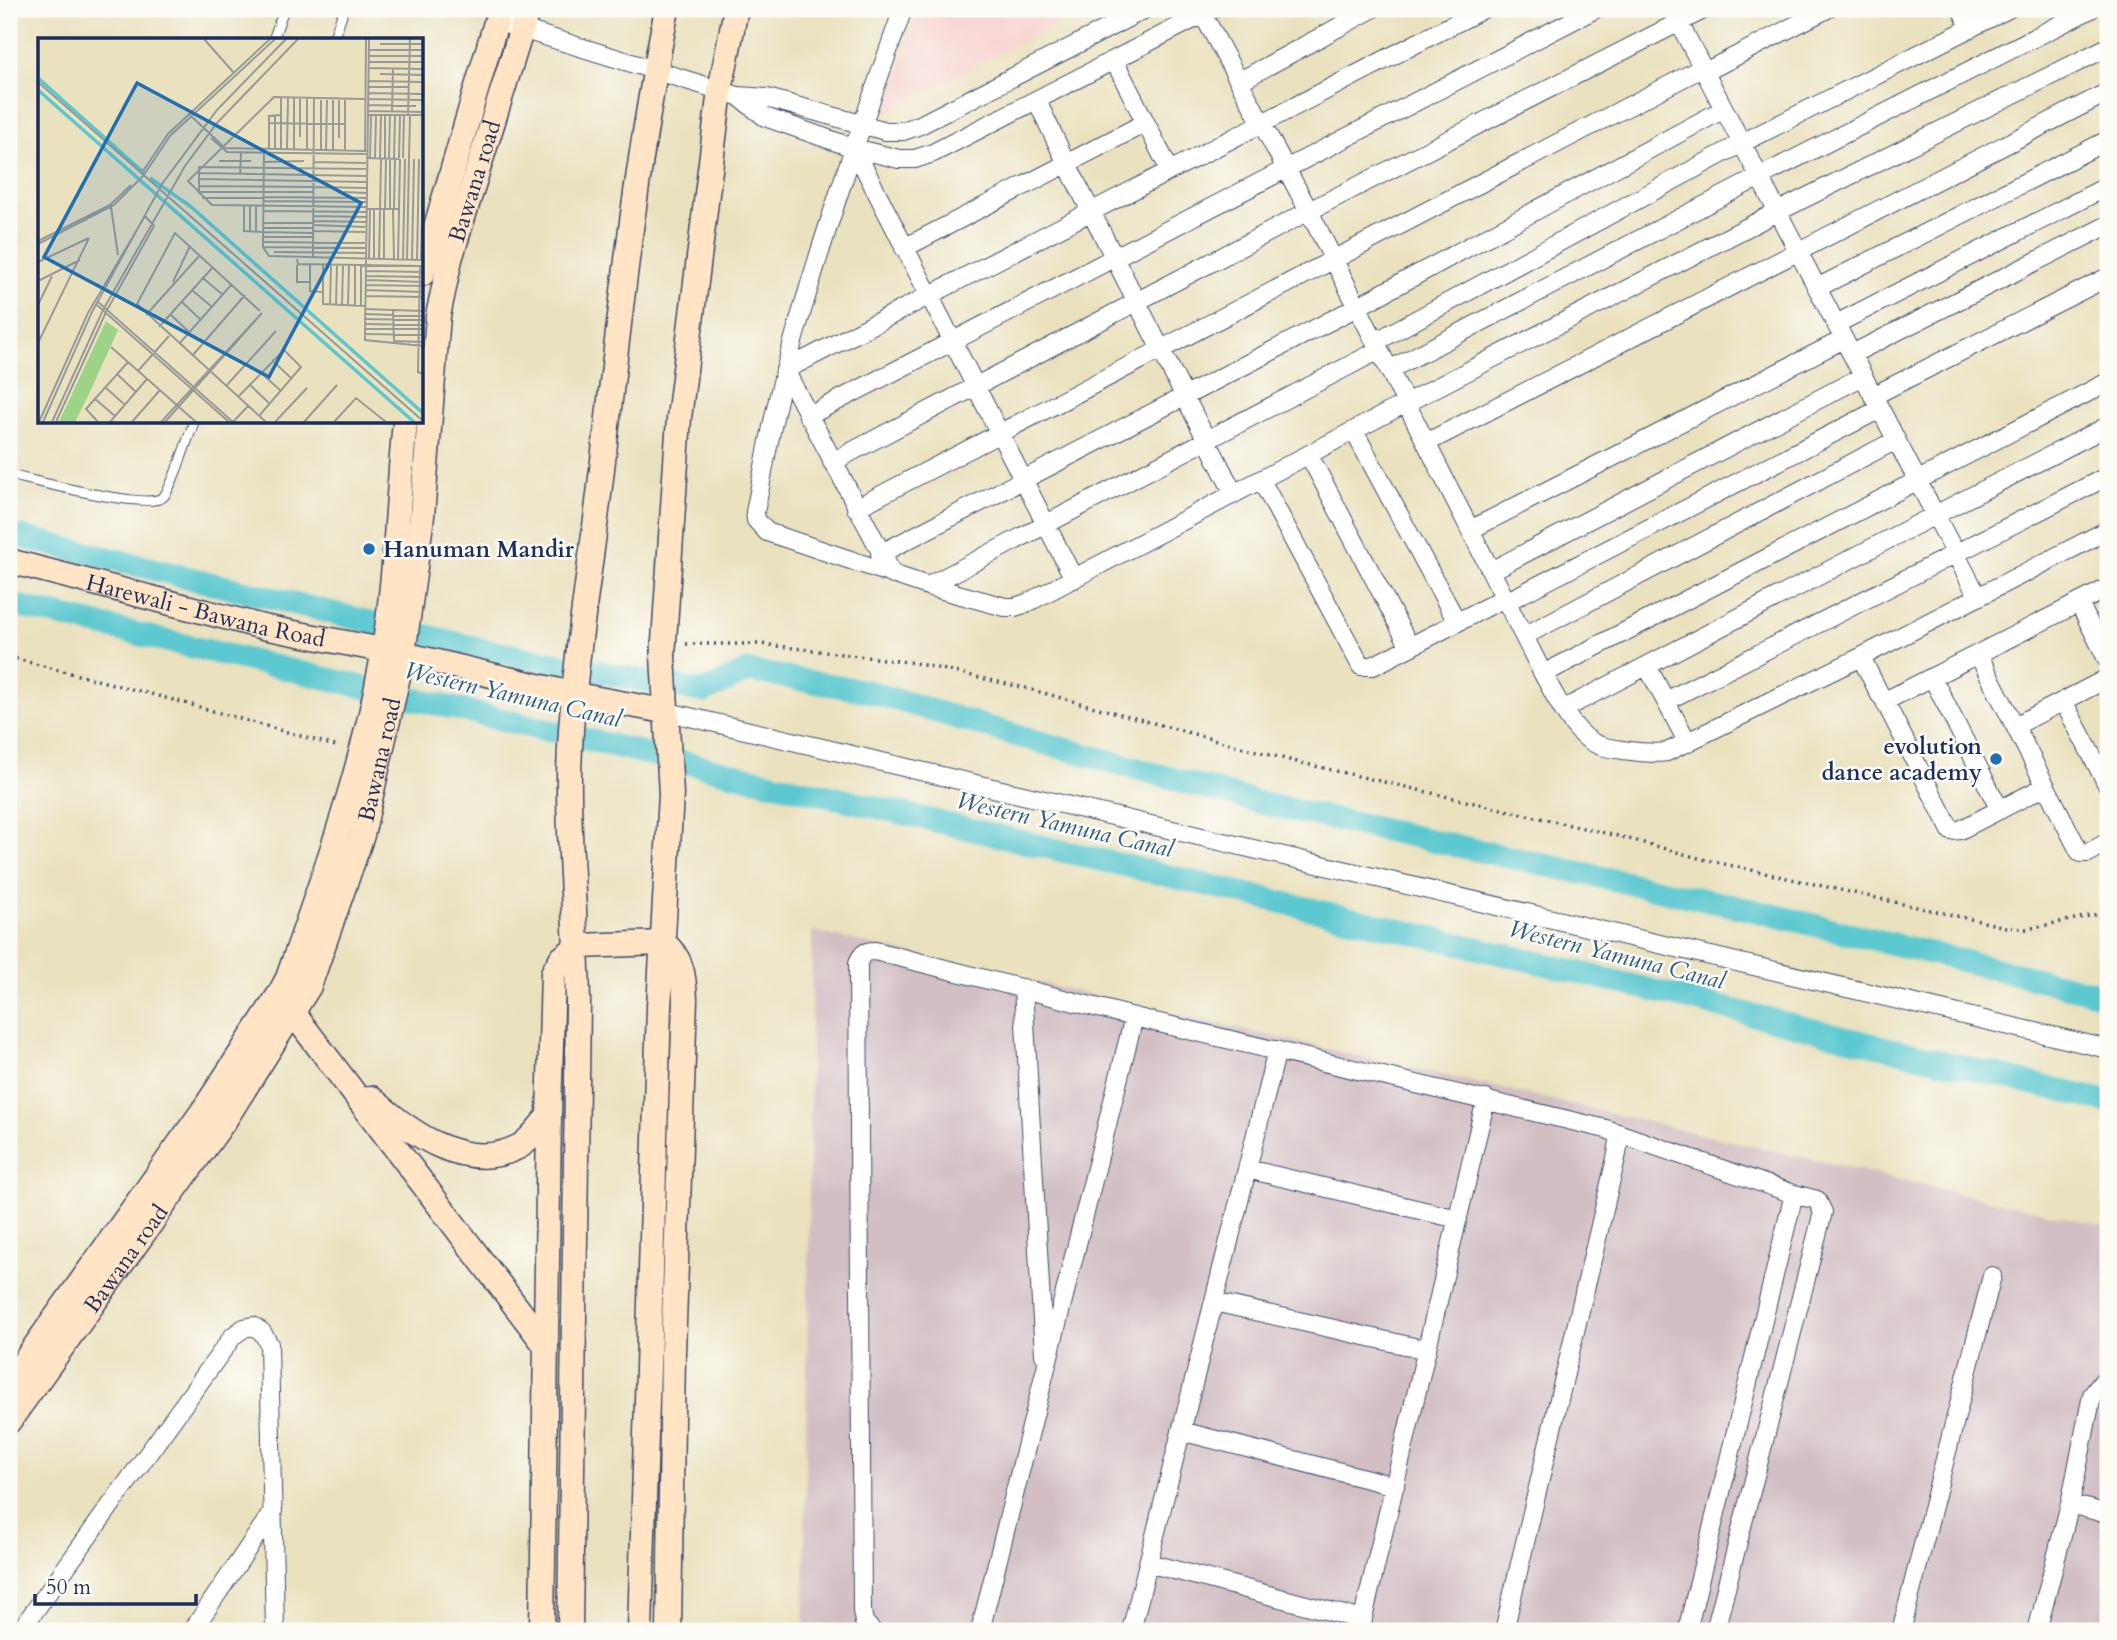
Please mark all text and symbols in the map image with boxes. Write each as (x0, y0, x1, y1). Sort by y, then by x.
inset map (38, 38, 424, 424)
street label: Bawana road (441, 116, 508, 246)
place label: Hanuman Mandir (383, 534, 575, 565)
marker: Hanuman Mandir (361, 541, 377, 557)
street label: Harewali - Bawana Road (83, 566, 329, 654)
water label: Western Yamuna Canal (401, 654, 626, 736)
street label: Bawana road (350, 694, 408, 825)
place label: evolution dance academy (1821, 731, 1982, 788)
marker: evolution dance academy (1988, 751, 2004, 767)
water label: Western Yamuna Canal (953, 784, 1178, 866)
water label: Western Yamuna Canal (1505, 912, 1730, 998)
street label: Bawana road (76, 1197, 175, 1319)
scale bar (35, 1563, 196, 1607)
text: 50 m (46, 1573, 91, 1602)

